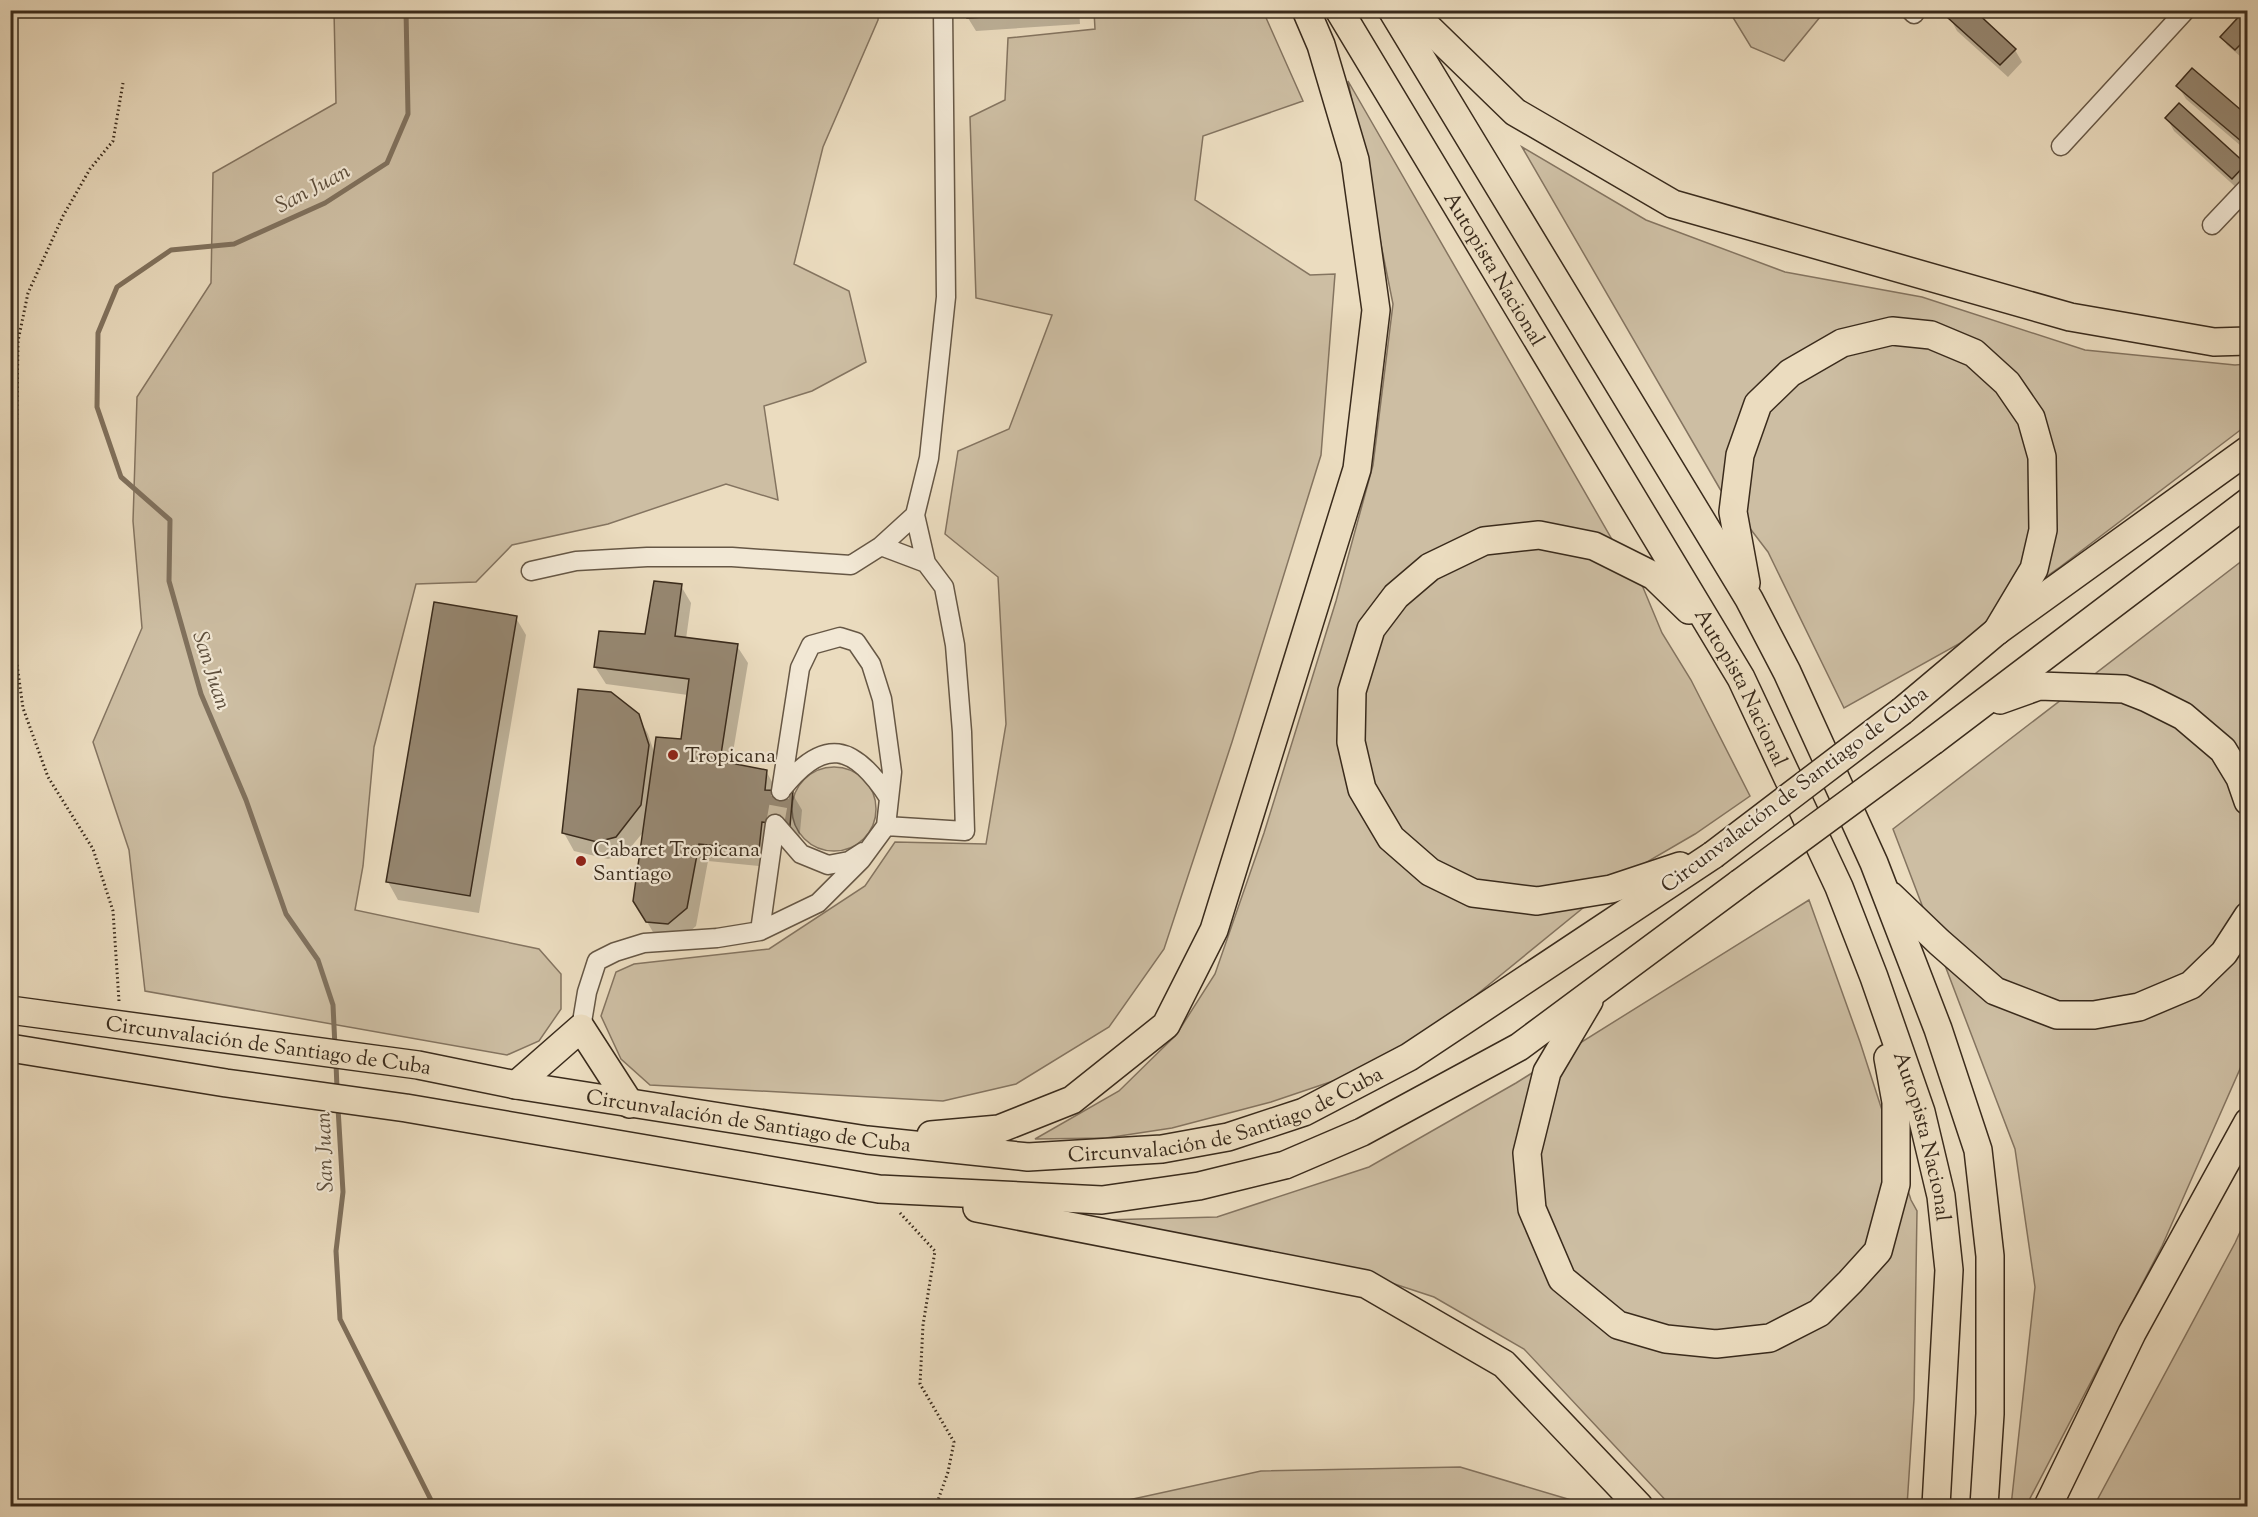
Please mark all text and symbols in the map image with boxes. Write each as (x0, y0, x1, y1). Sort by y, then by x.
water label: San Juan (270, 156, 357, 223)
street label: Autopista Nacional (1435, 187, 1551, 353)
street label: Autopista Nacional (1686, 603, 1794, 772)
water label: San Juan (182, 628, 238, 715)
street label: Circunvalación de Santiago de Cuba (1655, 680, 1935, 901)
place label: Tropicana (685, 742, 776, 772)
marker: Tropicana (666, 748, 680, 762)
place label: Cabaret Tropicana Santiago (593, 836, 760, 890)
marker: Cabaret Tropicana Santiago (574, 854, 588, 868)
street label: Circunvalación de Santiago de Cuba (104, 1010, 434, 1084)
street label: Autopista Nacional (1884, 1048, 1957, 1223)
street label: Circunvalación de Santiago de Cuba (1067, 1060, 1389, 1172)
street label: Circunvalación de Santiago de Cuba (584, 1083, 913, 1162)
water label: San Juan (309, 1111, 343, 1193)

